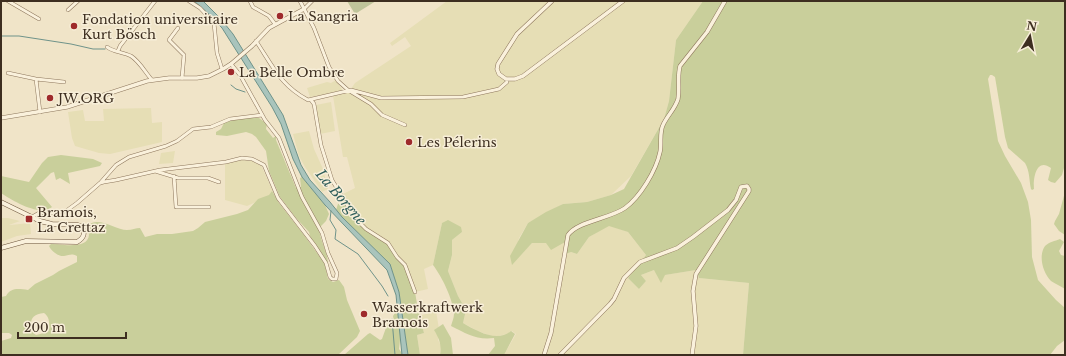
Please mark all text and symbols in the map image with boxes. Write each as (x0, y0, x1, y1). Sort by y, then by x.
place label: La Sangria (288, 8, 359, 25)
place label: Fondation universitaire Kurt Bösch (82, 11, 238, 43)
marker: La Sangria (275, 11, 285, 21)
north arrow (1010, 16, 1050, 56)
text: N (1025, 18, 1039, 34)
marker: Fondation universitaire Kurt Bösch (69, 21, 79, 31)
place label: La Belle Ombre (239, 64, 345, 81)
marker: La Belle Ombre (226, 67, 236, 77)
place label: JW.ORG (56, 90, 114, 107)
marker: JW.ORG (45, 93, 55, 103)
place label: Les Pélerins (417, 134, 497, 151)
marker: Les Pélerins (404, 137, 414, 147)
water label: La Borgne (311, 165, 371, 229)
place label: Bramois, La Crettaz (37, 204, 105, 236)
marker: Bramois, La Crettaz (24, 214, 34, 224)
place label: Wasserkraftwerk Bramois (371, 299, 483, 331)
marker: Wasserkraftwerk Bramois (359, 309, 369, 319)
scale bar (18, 314, 126, 340)
text: 200 m (24, 320, 65, 335)

